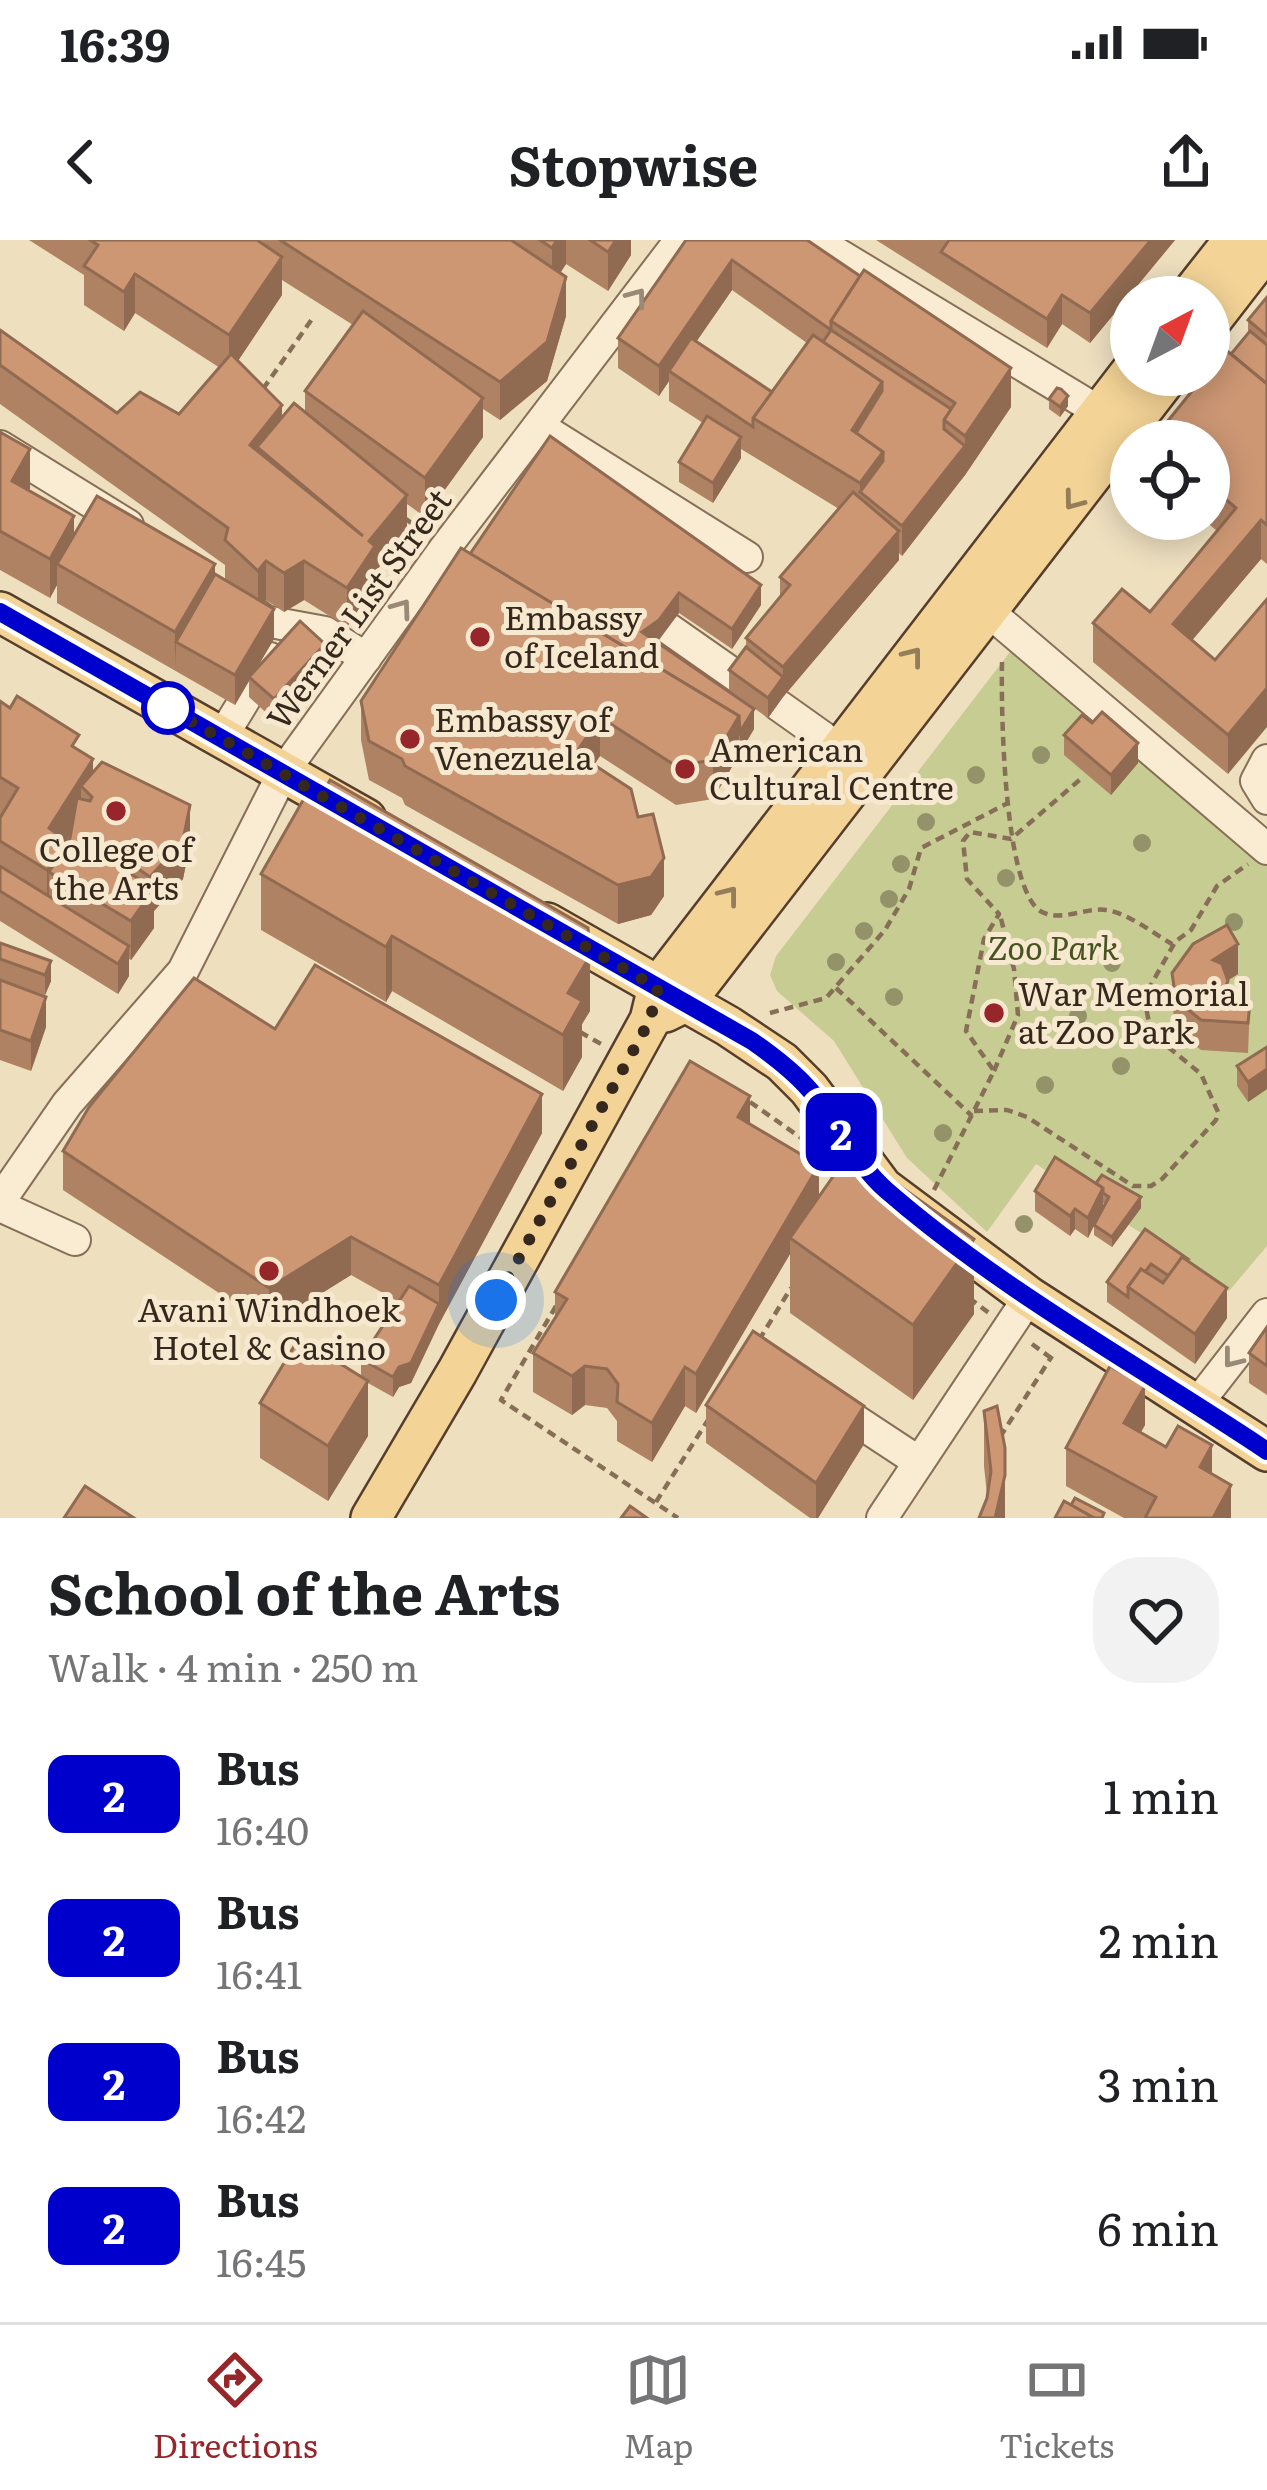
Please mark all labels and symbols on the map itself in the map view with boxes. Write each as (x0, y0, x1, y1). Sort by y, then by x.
north arrow (1110, 276, 1230, 396)
one-way arrow (623, 289, 645, 311)
street label: Werner List Street (253, 476, 462, 738)
one-way arrow (1065, 488, 1087, 510)
place label: Embassy of Iceland (504, 591, 659, 678)
one-way arrow (387, 600, 409, 621)
marker: Embassy of Iceland (467, 624, 493, 650)
one-way arrow (899, 648, 920, 670)
unlabelled marker (143, 683, 193, 733)
place label: Embassy of Venezuela (434, 693, 613, 780)
place label: American Cultural Centre (709, 723, 954, 810)
marker: Embassy of Venezuela (397, 726, 423, 752)
marker: American Cultural Centre (672, 756, 698, 782)
marker: College of the Arts (103, 798, 129, 824)
place label: College of the Arts (39, 823, 195, 910)
one-way arrow (715, 886, 736, 908)
park label: Zoo Park (987, 921, 1119, 970)
place label: War Memorial at Zoo Park (1018, 967, 1249, 1054)
marker: War Memorial at Zoo Park (981, 1000, 1007, 1026)
line badge: 2 (802, 1093, 880, 1171)
marker: Avani Windhoek Hotel & Casino (256, 1258, 282, 1284)
your location (466, 1270, 526, 1330)
place label: Avani Windhoek Hotel & Casino (137, 1283, 401, 1370)
one-way arrow (1225, 1346, 1246, 1368)

